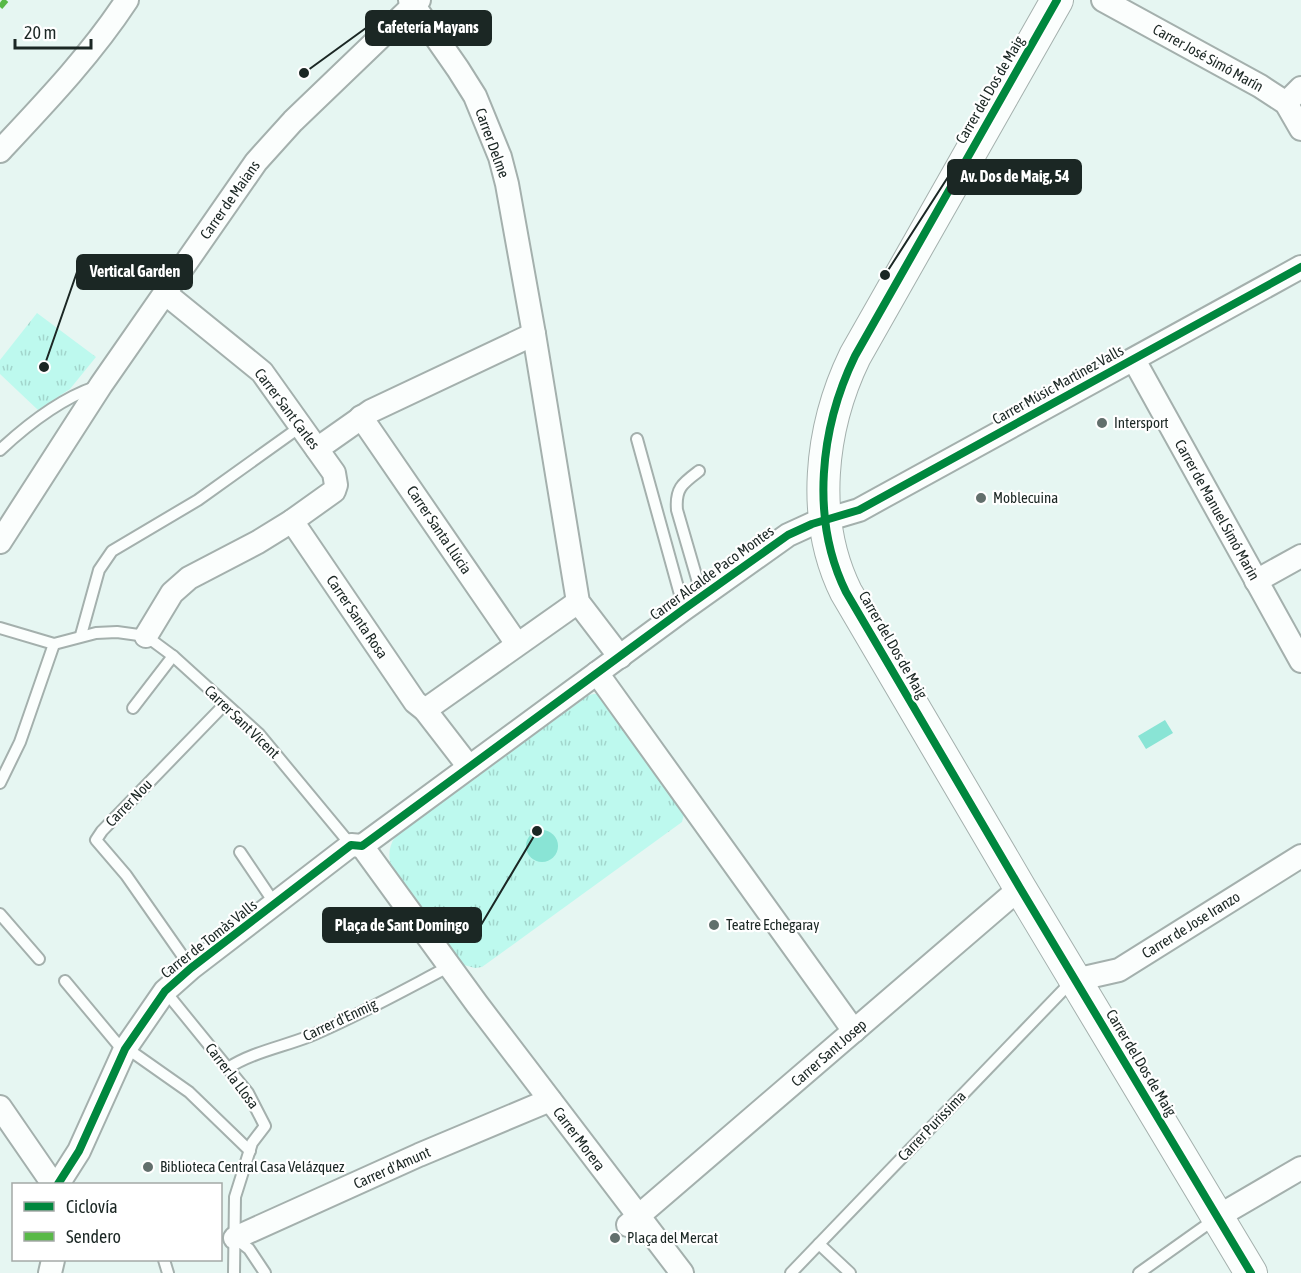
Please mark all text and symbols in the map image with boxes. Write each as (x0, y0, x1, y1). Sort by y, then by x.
callout: Cafetería Mayans (366, 11, 491, 45)
scale bar (15, 12, 92, 50)
text: Cafetería Mayans (377, 18, 479, 36)
street label: Carrer José Simó Marín (1150, 20, 1266, 95)
text: 20 m (24, 22, 56, 43)
street label: Carrer del Dos de Maig (952, 32, 1028, 147)
street label: Carrer Delme (472, 106, 513, 180)
street label: Carrer de Maians (196, 157, 263, 242)
callout: Av. Dos de Maig, 54 (948, 160, 1081, 194)
text: Av. Dos de Maig, 54 (959, 167, 1070, 185)
callout: Vertical Garden (77, 255, 192, 289)
text: Vertical Garden (89, 262, 180, 280)
street label: Carrer Músic Martinez Valls (989, 341, 1126, 428)
street label: Carrer Sant Carles (251, 365, 323, 452)
place label: Intersport (1114, 414, 1169, 431)
marker: Intersport (1095, 416, 1109, 430)
street label: Carrer de Manuel Simó Marin (1172, 437, 1263, 583)
street label: Carrer Santa Llúcia (404, 482, 475, 577)
place label: Moblecuina (993, 489, 1058, 506)
marker: Moblecuina (974, 491, 988, 505)
street label: Carrer Alcalde Paco Montes (647, 522, 777, 623)
street label: Carrer Santa Rosa (323, 572, 391, 662)
street label: Carrer del Dos de Maig (856, 588, 931, 702)
street label: Carrer Sant Vicent (201, 682, 283, 762)
street label: Carrer Nou (102, 776, 155, 830)
street label: Carrer de Jose Iranzo (1139, 888, 1243, 962)
street label: Carrer de Tomàs Valls (157, 896, 260, 981)
callout: Plaça de Sant Domingo (323, 908, 481, 942)
text: Plaça de Sant Domingo (335, 916, 470, 934)
place label: Teatre Echegaray (726, 916, 820, 933)
marker: Teatre Echegaray (707, 918, 721, 932)
street label: Carrer d'Enmig (300, 995, 380, 1044)
street label: Carrer del Dos de Maig (1103, 1006, 1180, 1120)
street label: Carrer Sant Josep (788, 1015, 870, 1090)
street label: Carrer la Llosa (202, 1040, 263, 1112)
street label: Carrer Purissima (894, 1087, 969, 1164)
street label: Carrer Morera (550, 1104, 609, 1174)
street label: Carrer d'Amunt (351, 1143, 433, 1192)
place label: Biblioteca Central Casa Velázquez (160, 1158, 345, 1175)
marker: Biblioteca Central Casa Velázquez (141, 1160, 155, 1174)
legend (12, 1183, 222, 1261)
text: Ciclovía (66, 1196, 118, 1217)
text: Sendero (66, 1226, 121, 1247)
place label: Plaça del Mercat (627, 1229, 718, 1246)
marker: Plaça del Mercat (608, 1231, 622, 1245)

